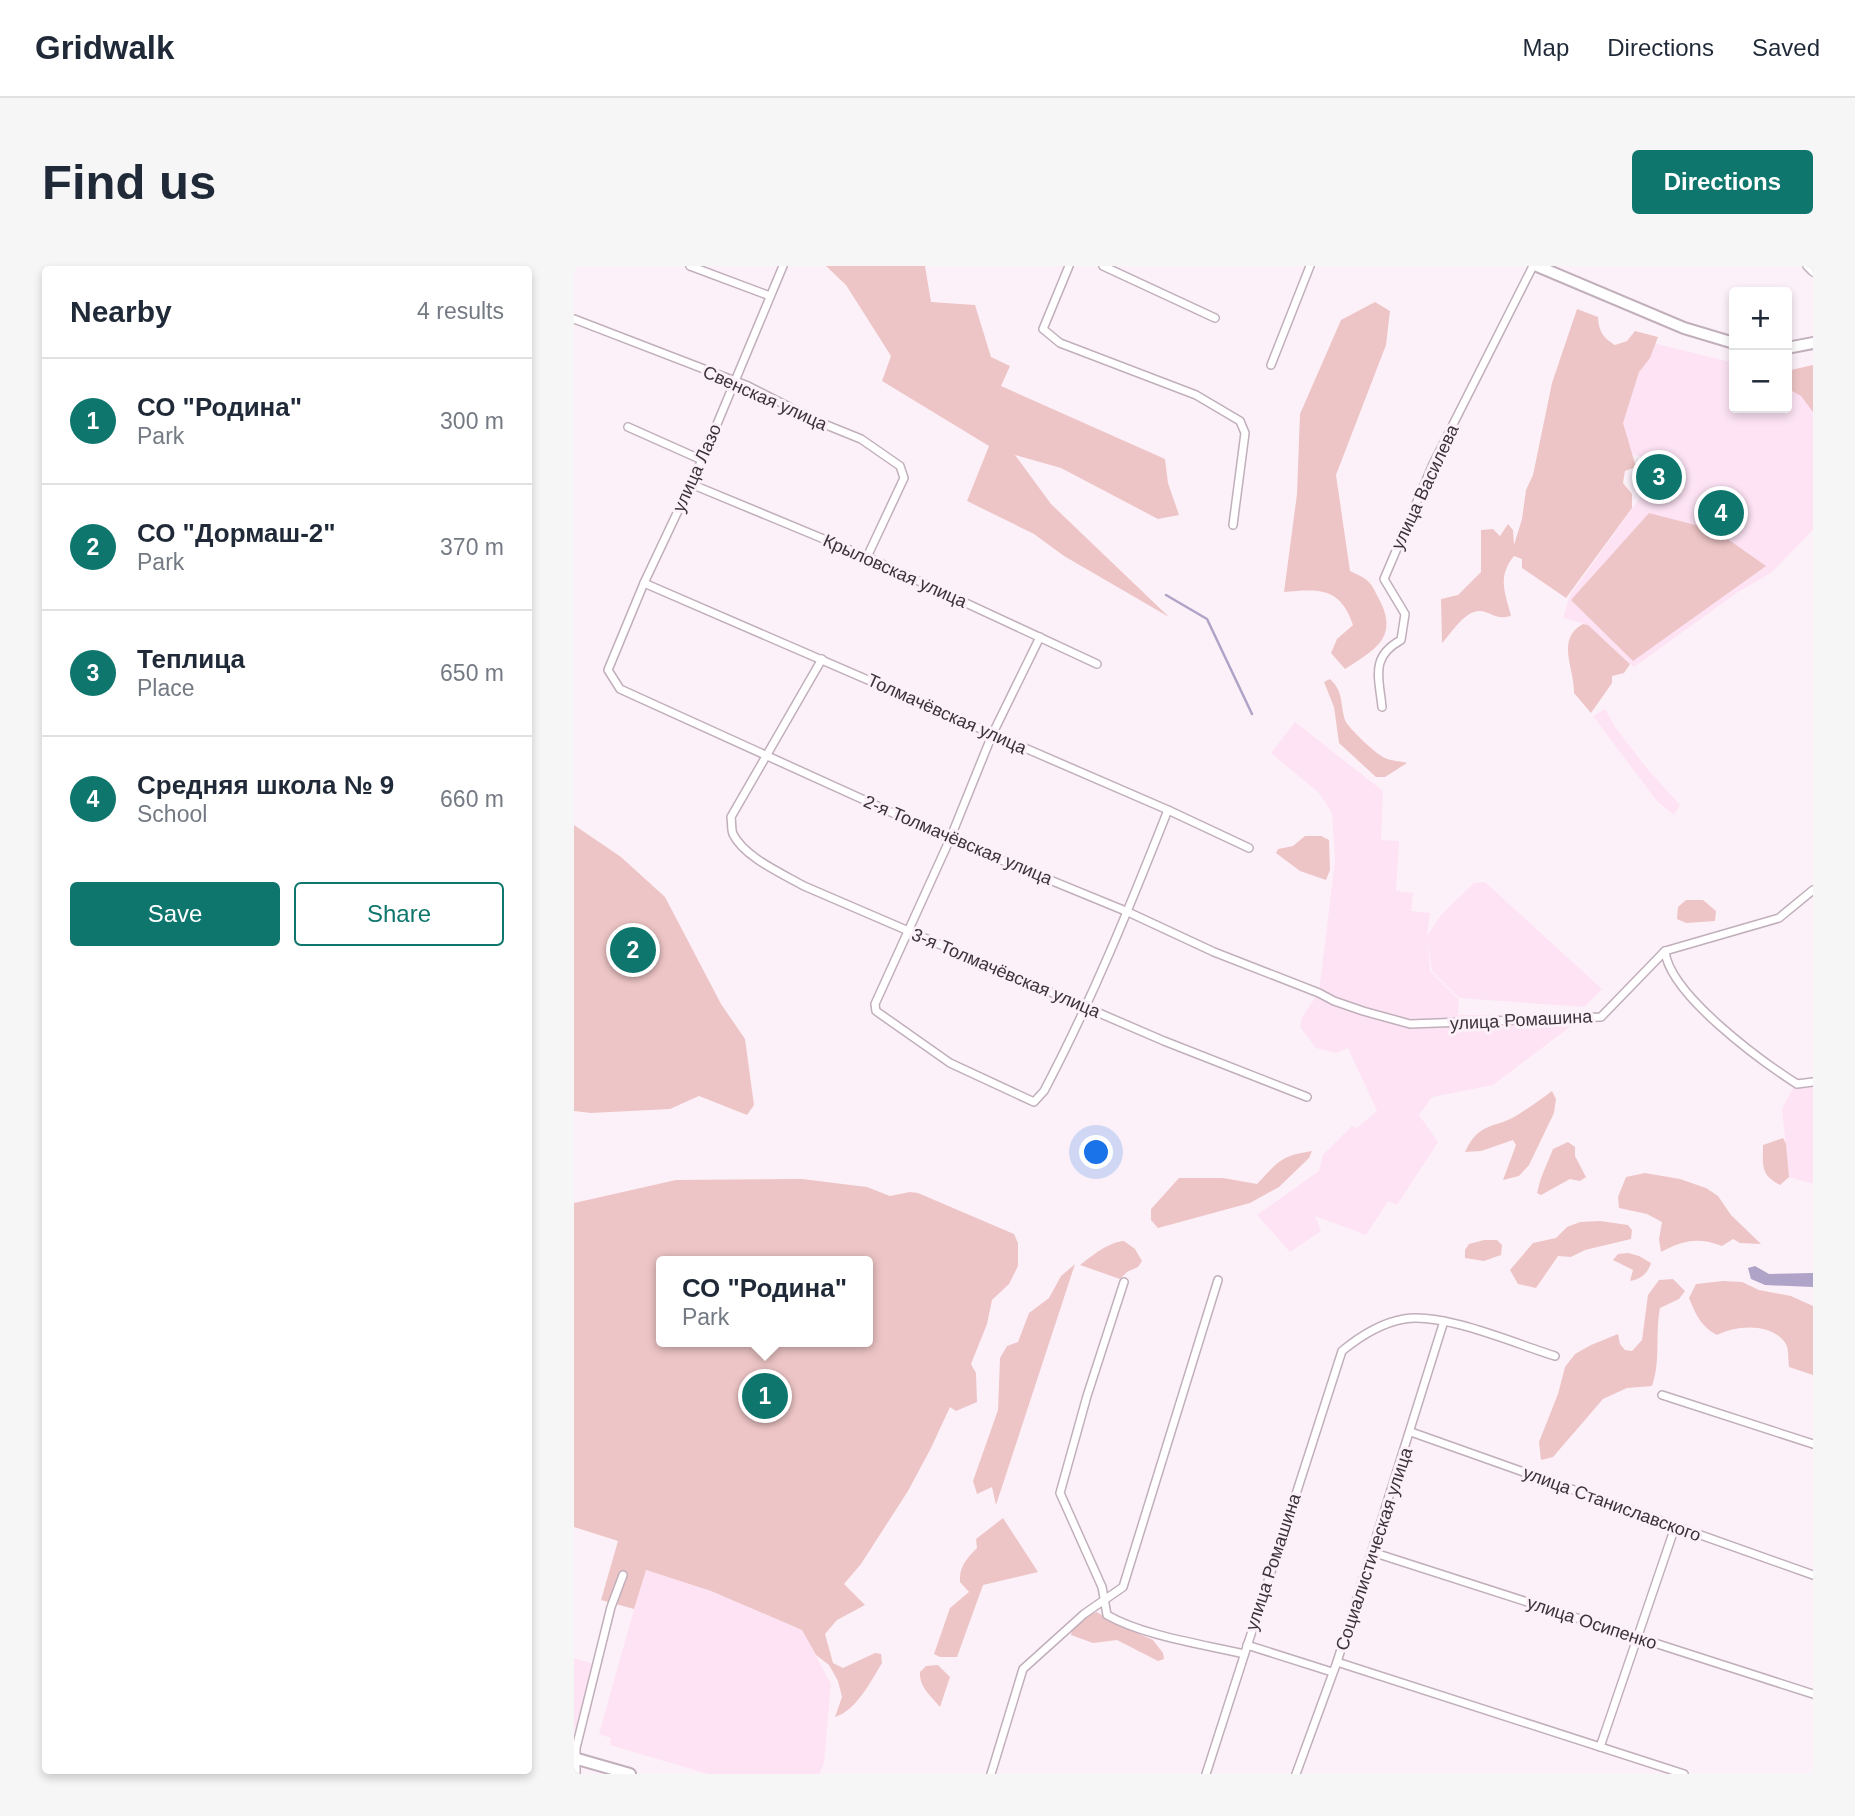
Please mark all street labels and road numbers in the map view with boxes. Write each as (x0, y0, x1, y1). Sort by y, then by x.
street label: Свенская улица (700, 362, 831, 435)
street label: улица Лазо (669, 421, 725, 515)
street label: улица Василева (1387, 421, 1463, 553)
street label: Крыловская улица (820, 530, 971, 612)
street label: Толмачёвская улица (864, 670, 1031, 759)
street label: 2-я Толмачёвская улица (861, 791, 1056, 889)
street label: 3-я Толмачёвская улица (909, 924, 1104, 1022)
street label: улица Ромашина (1449, 1006, 1594, 1034)
street label: Социалистическая улица (1332, 1444, 1417, 1653)
street label: улица Станиславского (1520, 1463, 1704, 1545)
street label: улица Ромашина (1241, 1490, 1305, 1633)
street label: улица Осипенко (1525, 1593, 1659, 1653)

